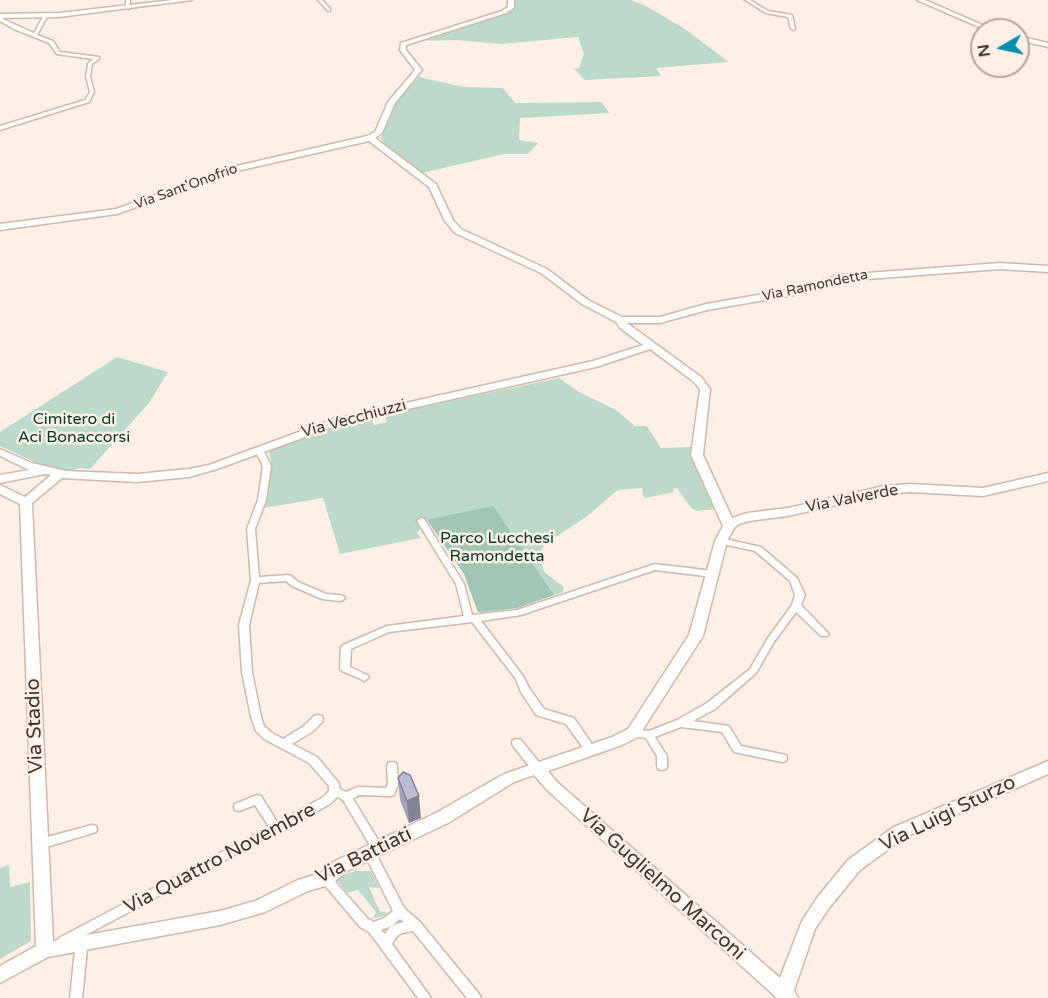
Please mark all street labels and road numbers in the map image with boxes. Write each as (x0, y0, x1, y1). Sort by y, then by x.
street label: Via Sant'Onofrio (132, 161, 240, 213)
street label: Via Ramondetta (761, 267, 869, 305)
street label: Via Vecchiuzzi (299, 396, 409, 442)
street label: Via Valverde (804, 481, 900, 517)
street label: Via Stadio (21, 678, 49, 774)
street label: Via Luigi Sturzo (876, 771, 1020, 857)
street label: Via Quattro Novembre (120, 798, 320, 920)
street label: Via Guglielmo Marconi (574, 804, 750, 966)
street label: Via Battiati (312, 822, 416, 890)

